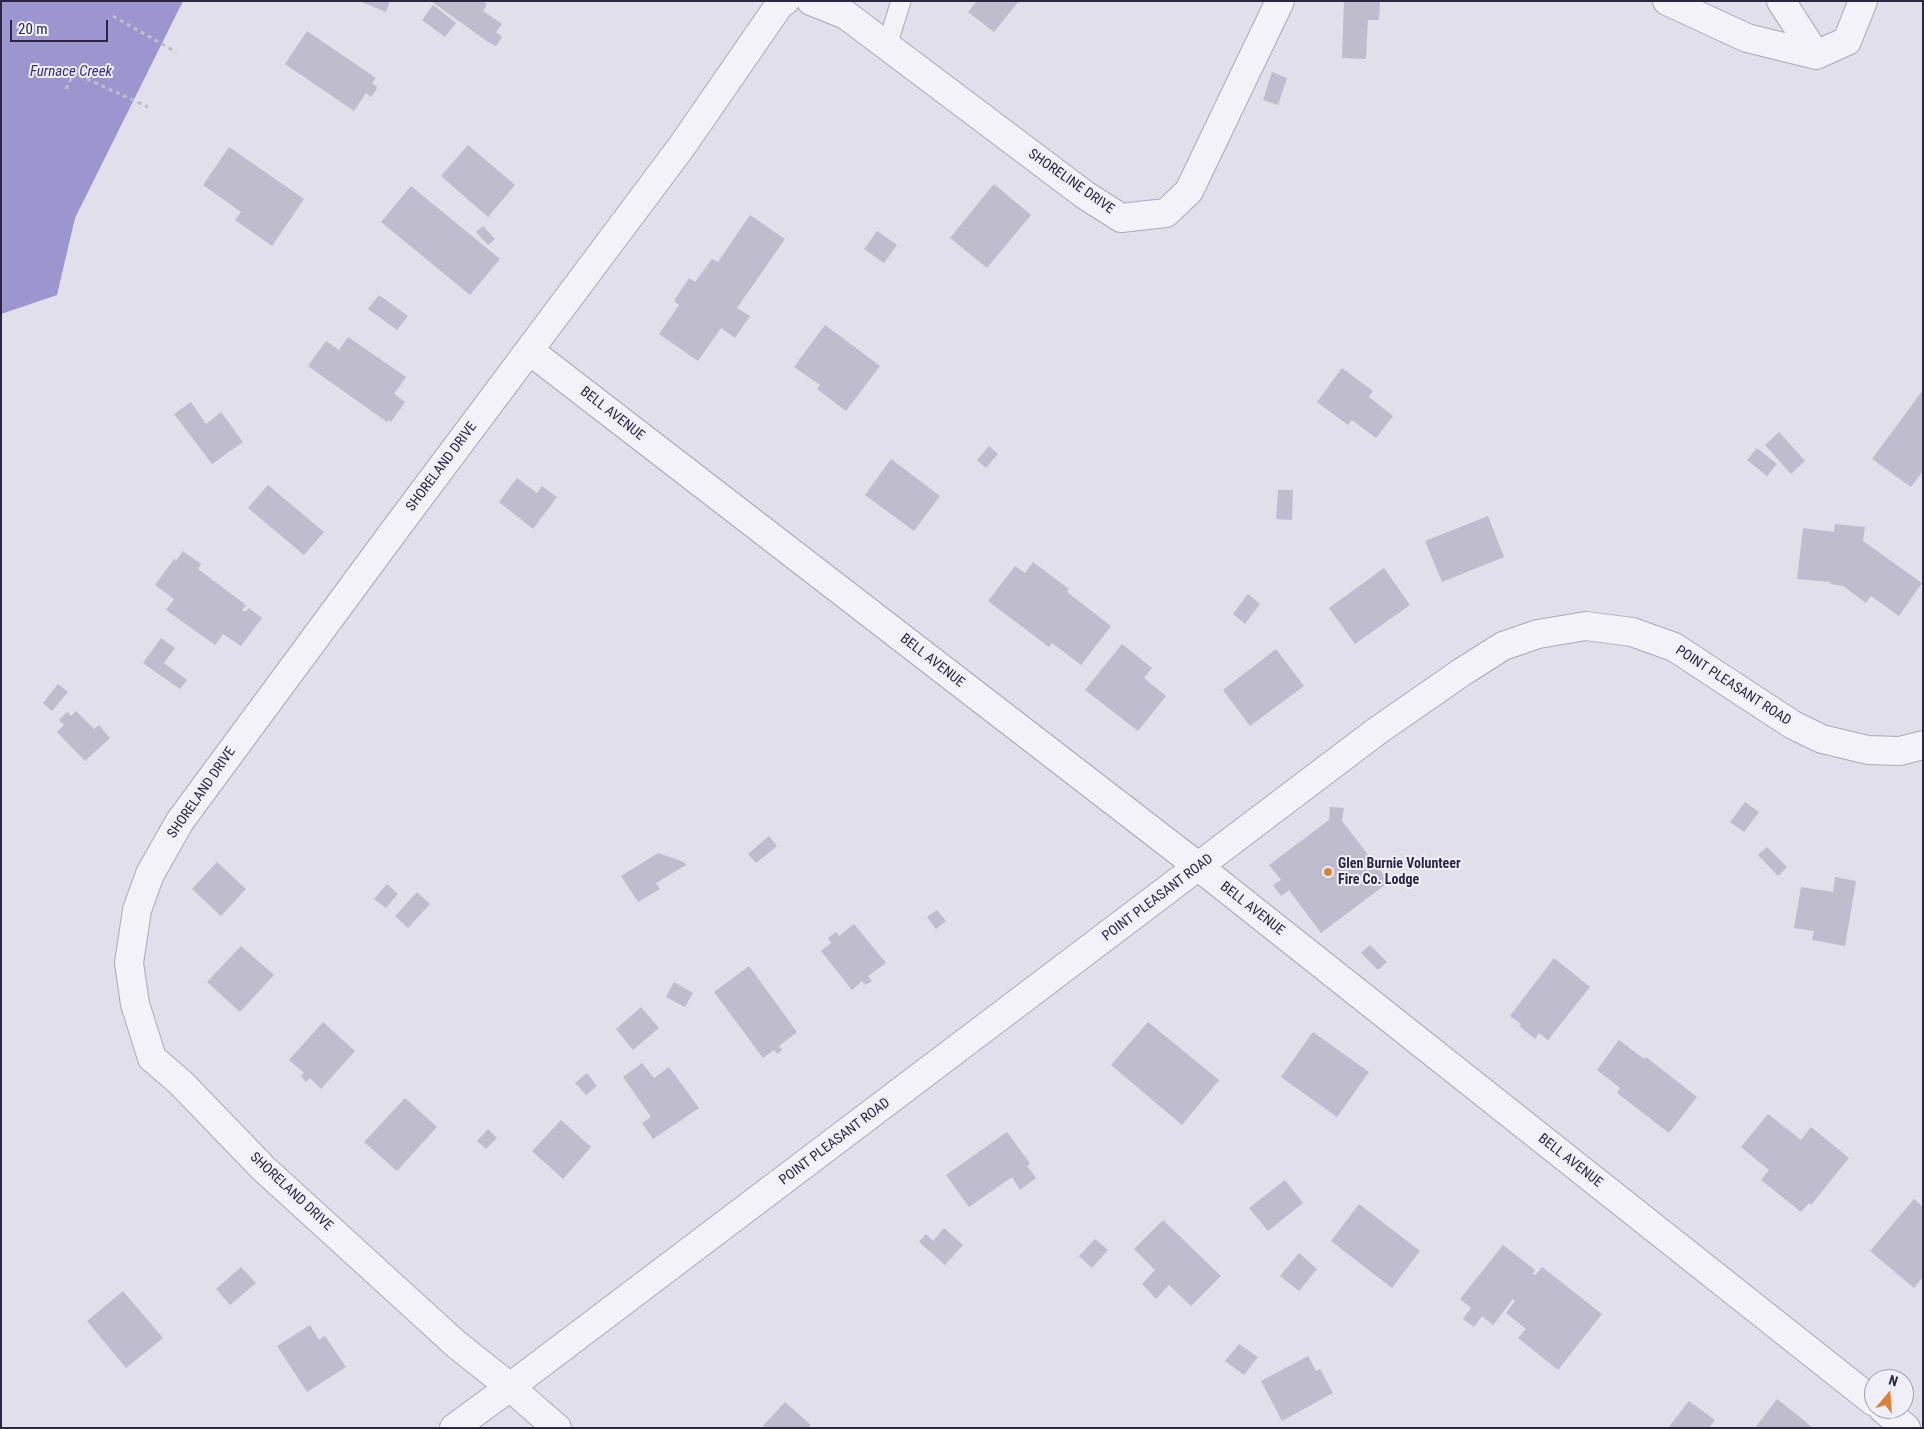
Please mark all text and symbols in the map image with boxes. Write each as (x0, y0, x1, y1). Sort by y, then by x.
scale bar (12, 10, 110, 42)
text: 20 m (18, 20, 48, 38)
water label: Furnace Creek (30, 63, 112, 81)
street label: SHORELINE DRIVE (1025, 146, 1117, 218)
street label: BELL AVENUE (577, 384, 647, 444)
street label: SHORELAND DRIVE (403, 419, 481, 515)
street label: BELL AVENUE (897, 631, 967, 691)
street label: POINT PLEASANT ROAD (1672, 642, 1794, 730)
street label: SHORELAND DRIVE (164, 744, 240, 842)
street label: POINT PLEASANT ROAD (1099, 851, 1217, 945)
place label: Glen Burnie Volunteer Fire Co. Lodge (1338, 856, 1461, 889)
marker: Glen Burnie Volunteer Fire Co. Lodge (1322, 866, 1334, 878)
street label: BELL AVENUE (1217, 879, 1287, 939)
street label: POINT PLEASANT ROAD (776, 1095, 894, 1189)
street label: BELL AVENUE (1535, 1131, 1605, 1191)
street label: SHORELAND DRIVE (246, 1149, 336, 1235)
north arrow (1864, 1369, 1914, 1419)
text: N (1887, 1372, 1900, 1390)

